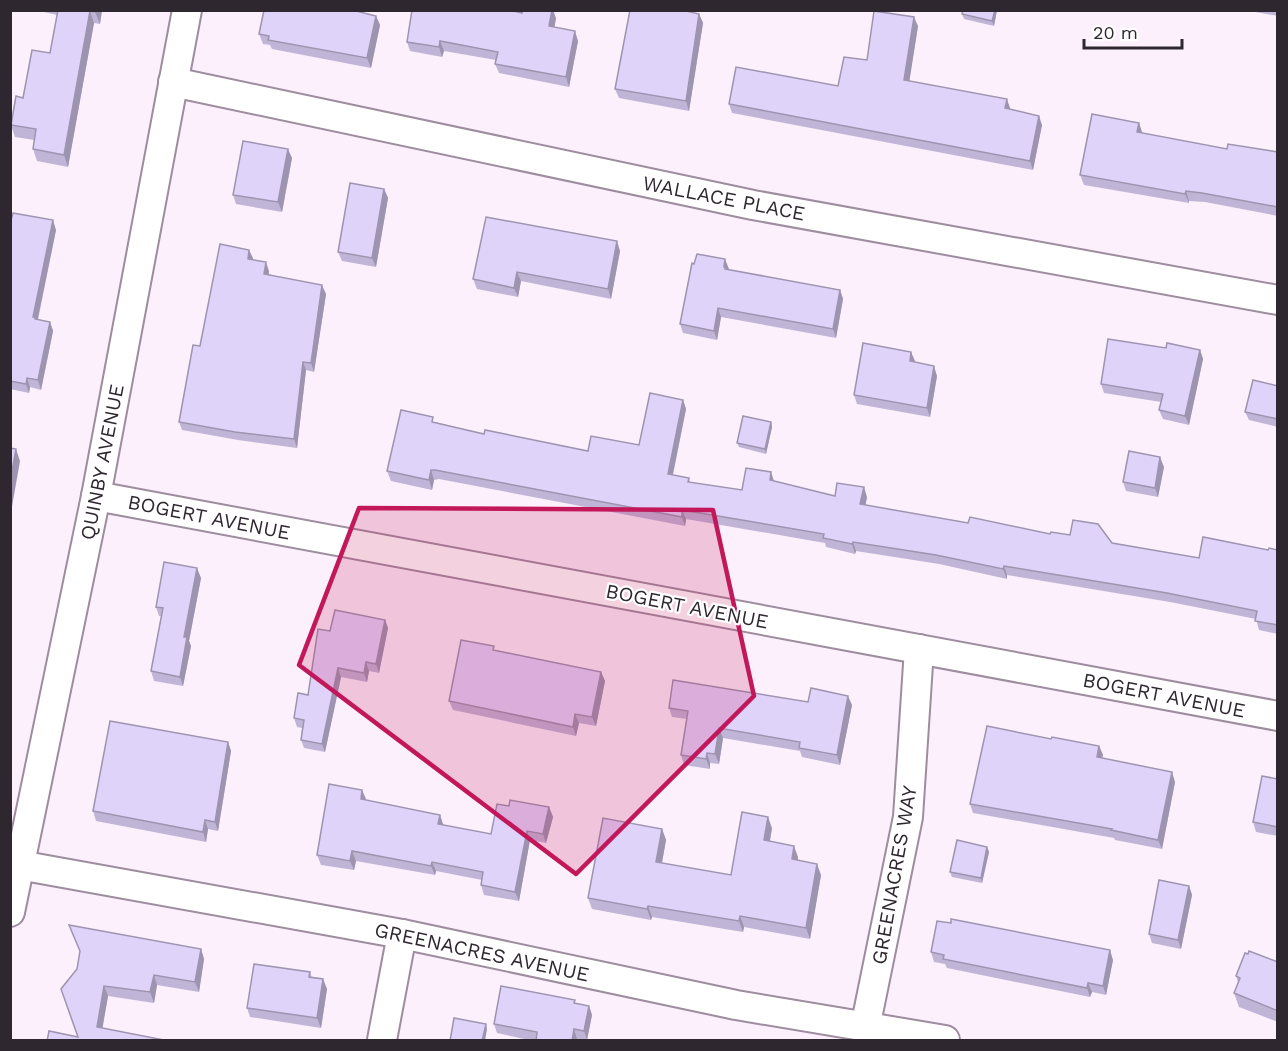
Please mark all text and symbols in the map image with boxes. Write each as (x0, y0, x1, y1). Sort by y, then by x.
scale bar (1084, 12, 1182, 50)
text: 20 m (1093, 22, 1138, 43)
street label: WALLACE PLACE (641, 170, 807, 226)
street label: QUINBY AVENUE (75, 382, 129, 542)
street label: BOGERT AVENUE (126, 489, 292, 545)
street label: BOGERT AVENUE (604, 578, 770, 634)
street label: BOGERT AVENUE (1081, 667, 1247, 723)
street label: GREENACRES WAY (866, 783, 922, 966)
street label: GREENACRES AVENUE (373, 918, 591, 986)

